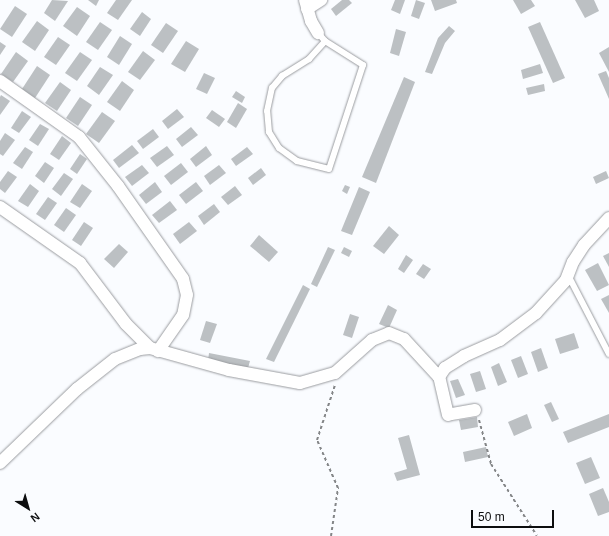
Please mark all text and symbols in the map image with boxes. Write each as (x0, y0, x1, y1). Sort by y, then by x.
north arrow (8, 488, 48, 528)
scale bar (473, 502, 556, 528)
text: N (28, 510, 42, 525)
text: 50 m (478, 510, 505, 524)

